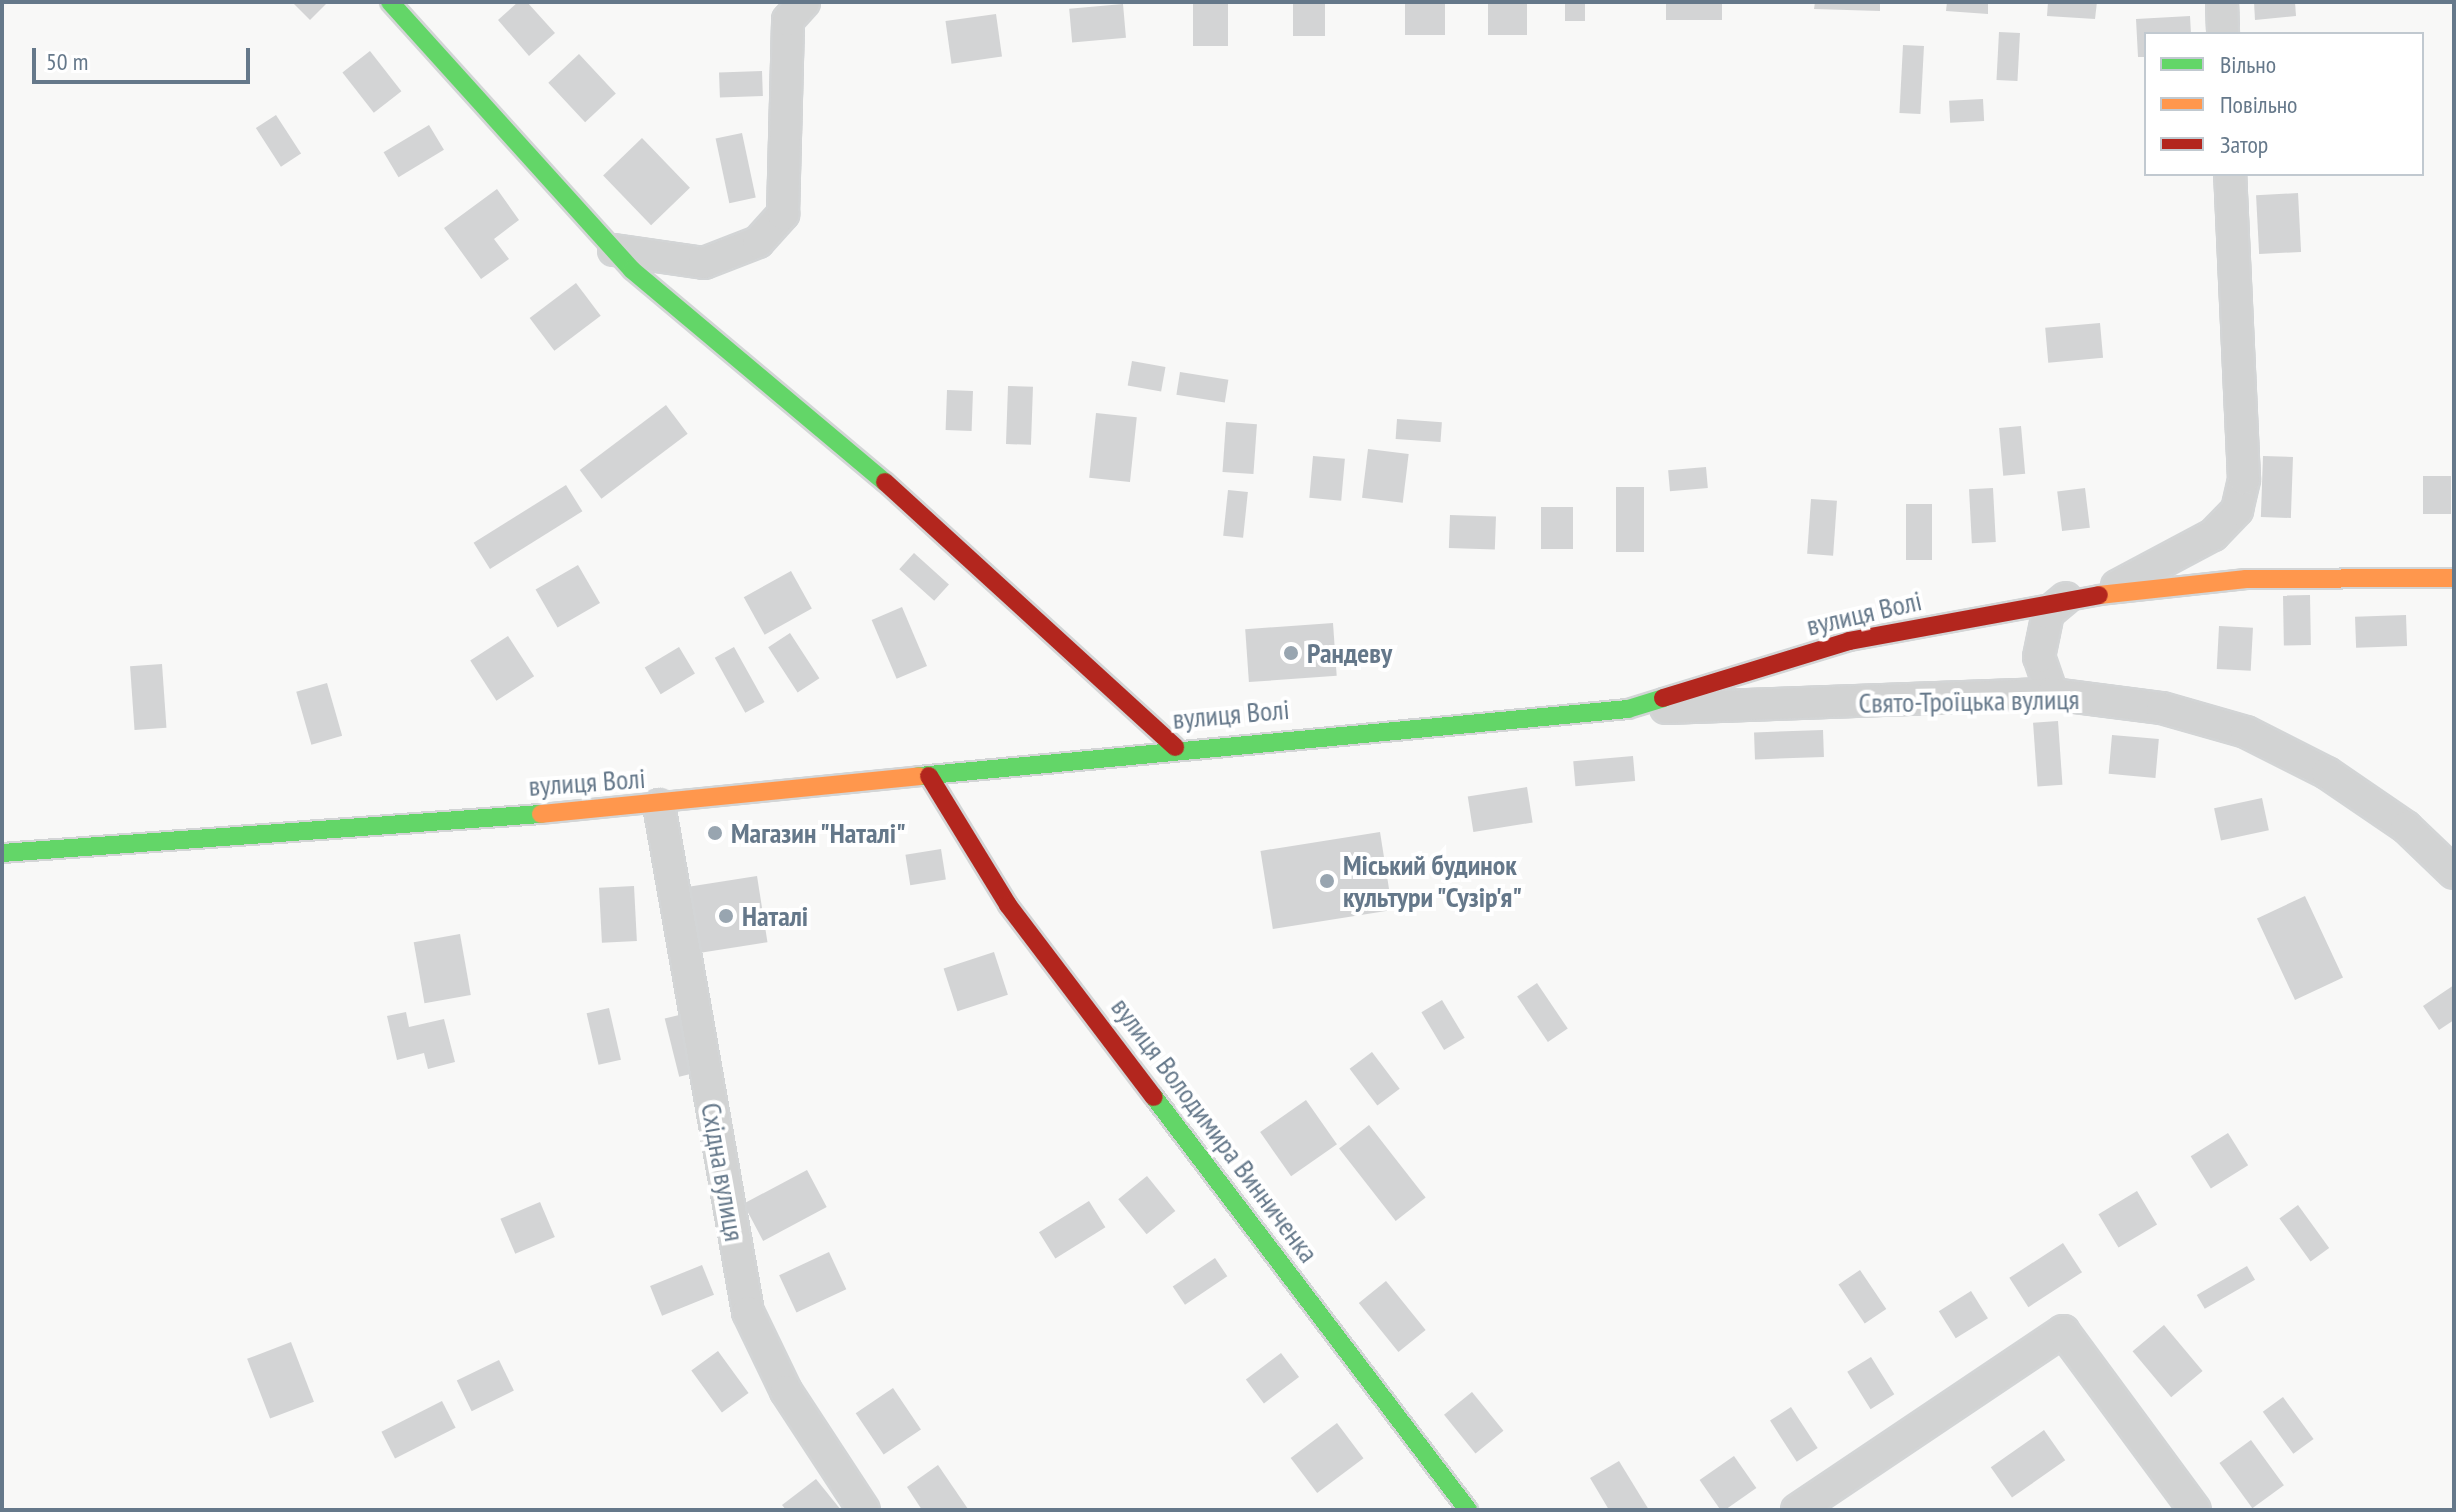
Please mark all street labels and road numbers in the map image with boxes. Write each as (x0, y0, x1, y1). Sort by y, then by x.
street label: вулиця Волі (1803, 583, 1925, 643)
street label: Свято-Троїцька вулиця (1858, 682, 2080, 720)
street label: вулиця Волі (1171, 692, 1291, 736)
street label: вулиця Волі (527, 761, 647, 803)
street label: вулиця Володимира Винниченка (1104, 991, 1326, 1269)
street label: Східна вулиця (694, 1100, 752, 1244)

